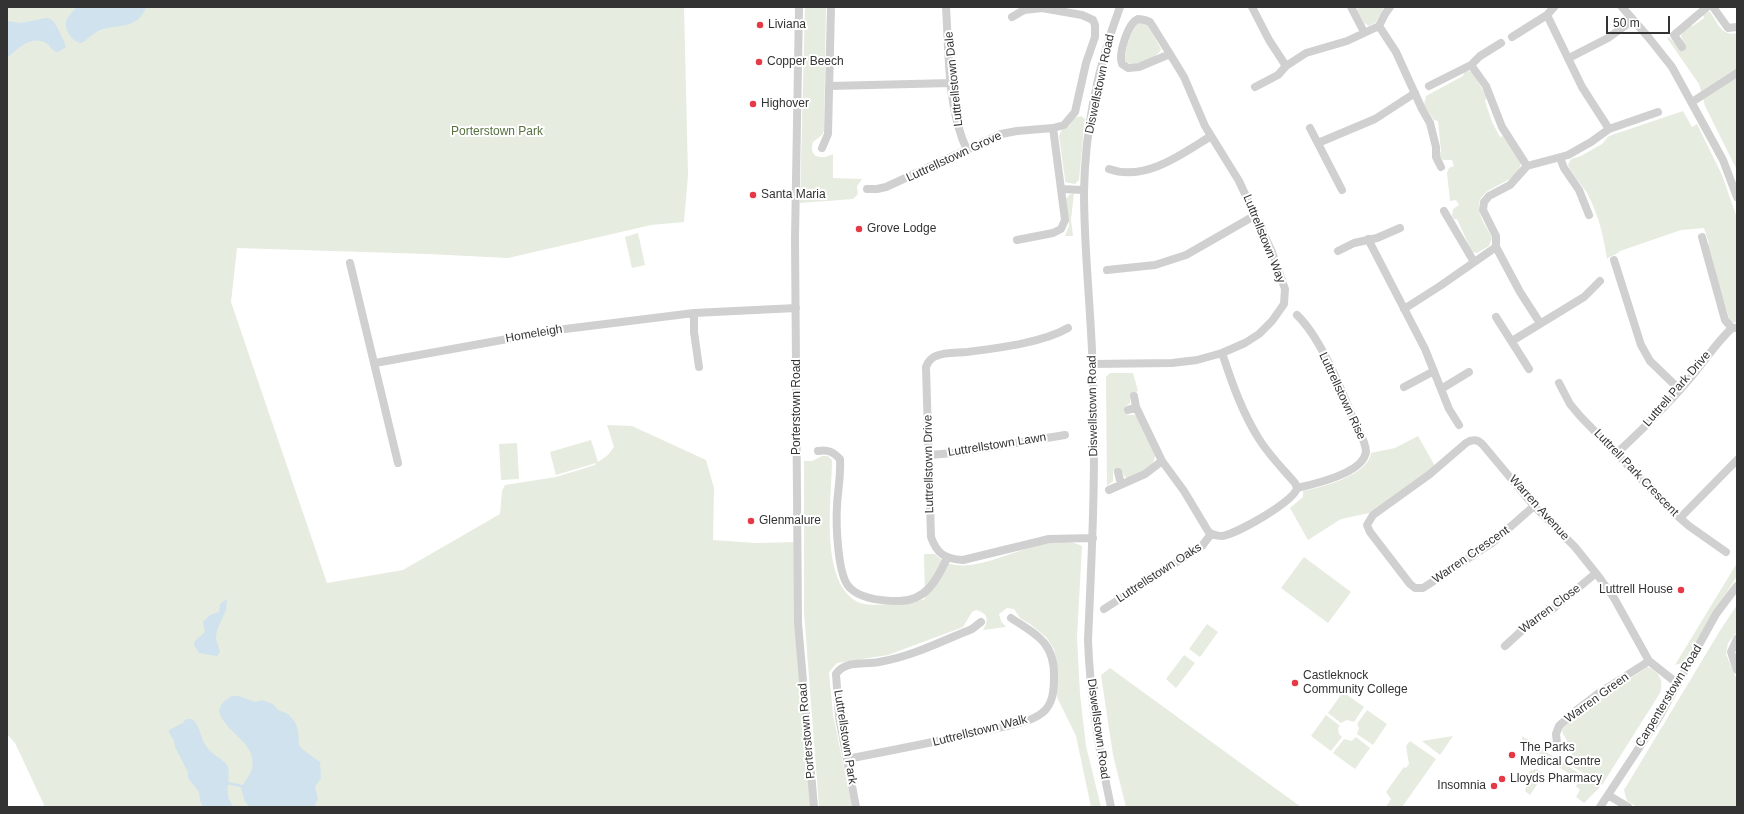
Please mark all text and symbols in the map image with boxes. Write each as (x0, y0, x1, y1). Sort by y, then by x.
scale bar (1608, 8, 1672, 34)
text: 50 m (1613, 16, 1640, 30)
place label: Liviana (768, 18, 806, 32)
marker: Liviana (755, 20, 765, 30)
street label: Luttrellstown Dale (942, 31, 966, 127)
street label: Diswellstown Road (1082, 33, 1118, 135)
place label: Copper Beech (767, 55, 844, 69)
marker: Copper Beech (754, 57, 764, 67)
place label: Highover (761, 97, 809, 111)
marker: Highover (748, 99, 758, 109)
park label: Porterstown Park (451, 125, 543, 139)
street label: Luttrellstown Grove (904, 129, 1004, 185)
place label: Santa Maria (761, 188, 826, 202)
marker: Santa Maria (748, 190, 758, 200)
street label: Luttrellstown Way (1240, 193, 1288, 285)
place label: Grove Lodge (867, 222, 936, 236)
marker: Grove Lodge (854, 224, 864, 234)
street label: Homeleigh (505, 322, 563, 346)
street label: Luttrell Park Drive (1640, 348, 1714, 430)
street label: Luttrellstown Rise (1315, 350, 1369, 442)
street label: Diswellstown Road (1085, 355, 1101, 457)
street label: Porterstown Road (790, 359, 804, 455)
street label: Luttrellstown Drive (921, 415, 937, 513)
street label: Luttrell Park Crescent (1591, 427, 1681, 519)
street label: Luttrellstown Lawn (947, 430, 1047, 460)
street label: Warren Avenue (1506, 472, 1572, 544)
place label: Glenmalure (759, 514, 821, 528)
marker: Glenmalure (746, 516, 756, 526)
street label: Warren Crescent (1430, 523, 1512, 587)
street label: Luttrellstown Oaks (1114, 540, 1204, 606)
street label: Warren Close (1517, 581, 1583, 637)
place label: Luttrell House (1599, 583, 1673, 597)
marker: Luttrell House (1676, 585, 1686, 595)
street label: Carpenterstown Road (1633, 642, 1705, 750)
place label: Castleknock Community College (1303, 669, 1408, 697)
street label: Warren Green (1562, 670, 1632, 726)
street label: Diswellstown Road (1084, 678, 1112, 780)
marker: Castleknock Community College (1290, 678, 1300, 688)
street label: Porterstown Road (796, 683, 818, 779)
street label: Luttrellstown Park (830, 689, 860, 785)
street label: Luttrellstown Walk (931, 712, 1029, 750)
place label: The Parks Medical Centre (1520, 741, 1601, 769)
marker: The Parks Medical Centre (1507, 750, 1517, 760)
place label: Lloyds Pharmacy (1510, 772, 1602, 786)
marker: Lloyds Pharmacy (1497, 774, 1507, 784)
place label: Insomnia (1437, 779, 1486, 793)
marker: Insomnia (1489, 781, 1499, 791)

